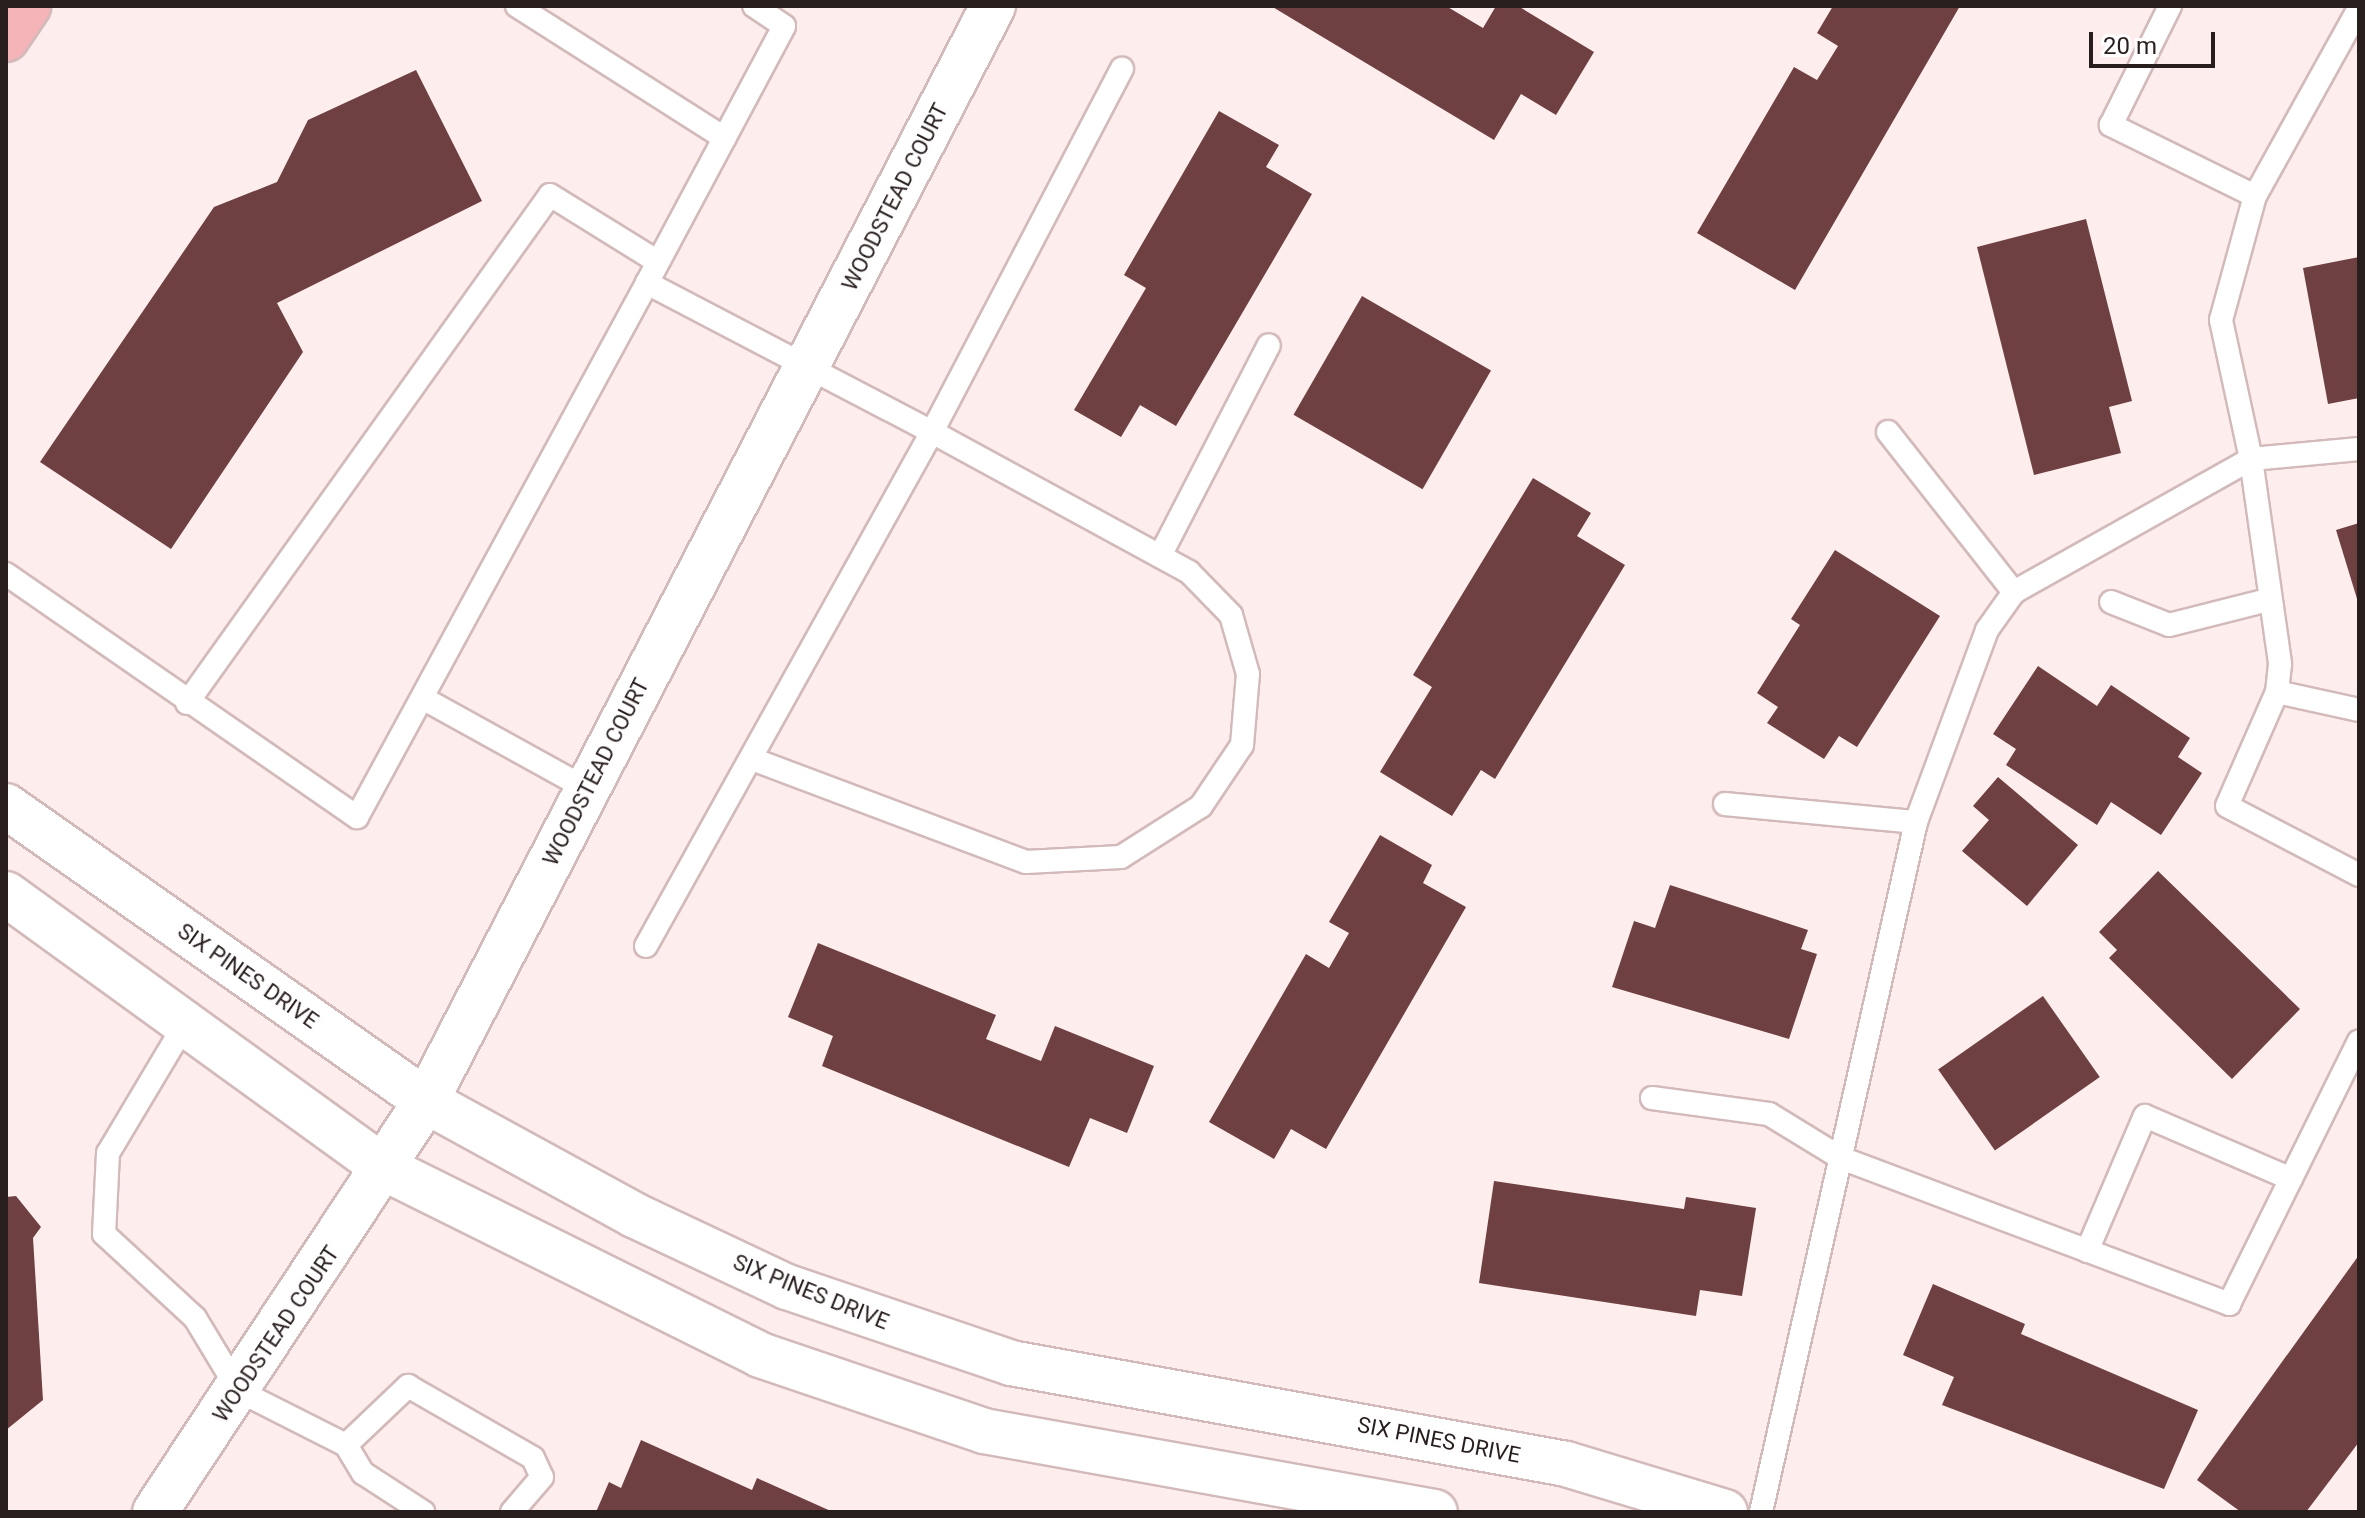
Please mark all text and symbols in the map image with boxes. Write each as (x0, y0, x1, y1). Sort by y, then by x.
scale bar (2093, 16, 2219, 66)
text: 20 m (2103, 32, 2157, 60)
street label: WOODSTEAD COURT (836, 99, 954, 295)
street label: WOODSTEAD COURT (537, 674, 655, 870)
street label: SIX PINES DRIVE (173, 918, 323, 1034)
street label: WOODSTEAD COURT (207, 1241, 345, 1427)
street label: SIX PINES DRIVE (729, 1249, 893, 1335)
street label: SIX PINES DRIVE (1355, 1411, 1523, 1469)

